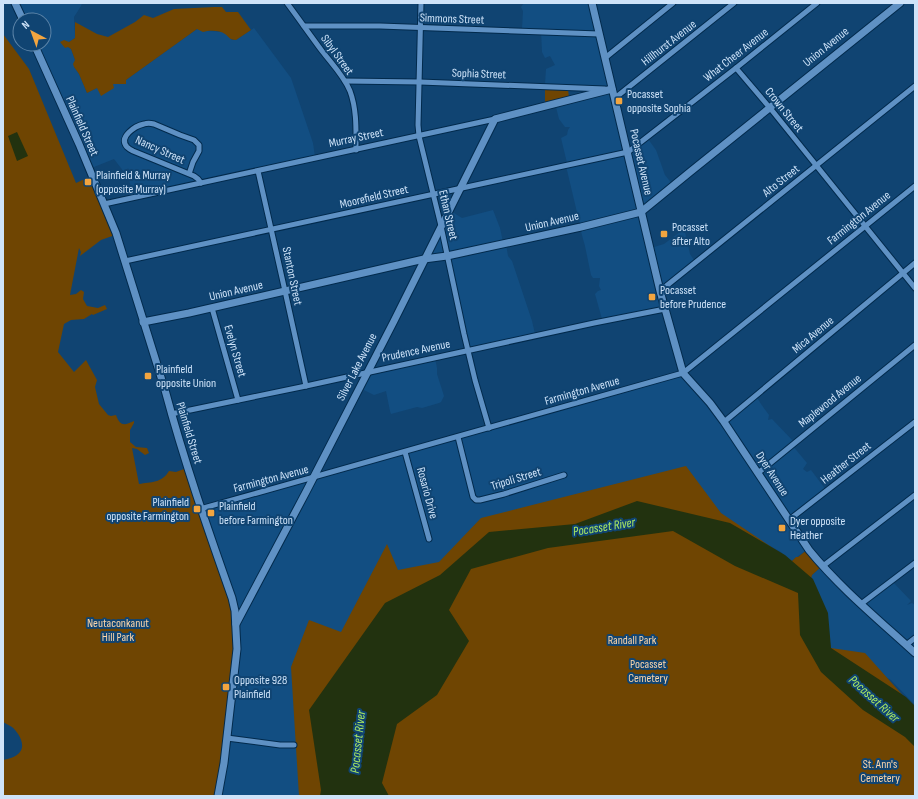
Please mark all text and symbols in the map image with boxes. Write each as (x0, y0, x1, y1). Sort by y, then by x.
street label: Simmons Street (420, 10, 485, 28)
north arrow (12, 12, 52, 52)
street label: Hillhurst Avenue (639, 17, 700, 69)
text: N (19, 18, 32, 32)
street label: Union Avenue (800, 24, 852, 70)
street label: What Cheer Avenue (700, 25, 772, 85)
street label: Sibyl Street (317, 32, 357, 78)
street label: Sophia Street (452, 66, 507, 82)
street label: Crown Street (761, 85, 807, 136)
place label: Pocasset opposite Sophia (627, 87, 691, 116)
street label: Plainfield Street (62, 94, 102, 159)
marker: Pocasset opposite Sophia (614, 96, 624, 106)
street label: Murray Street (327, 125, 385, 151)
street label: Pocasset Avenue (626, 127, 656, 197)
street label: Nancy Street (133, 132, 187, 168)
street label: Alto Street (759, 161, 803, 201)
place label: Plainfield & Murray (opposite Murray) (96, 168, 171, 197)
marker: Plainfield & Murray (opposite Murray) (83, 177, 93, 187)
street label: Moorefield Street (338, 182, 410, 212)
street label: Farmington Avenue (824, 188, 894, 248)
street label: Ethan Street (435, 189, 461, 242)
street label: Union Avenue (524, 209, 580, 235)
place label: Pocasset after Alto (672, 220, 710, 249)
marker: Pocasset after Alto (659, 229, 669, 239)
street label: Stanton Street (278, 245, 306, 307)
street label: Union Avenue (208, 278, 264, 304)
place label: Pocasset before Prudence (660, 283, 726, 312)
marker: Pocasset before Prudence (647, 292, 657, 302)
street label: Mica Avenue (789, 313, 837, 357)
street label: Evelyn Street (220, 323, 250, 379)
street label: Silver Lake Avenue (334, 331, 381, 403)
street label: Prudence Avenue (381, 336, 452, 366)
place label: Plainfield opposite Union (156, 362, 216, 391)
marker: Plainfield opposite Union (143, 371, 153, 381)
street label: Maplewood Avenue (795, 371, 865, 431)
street label: Farmington Avenue (543, 373, 621, 409)
street label: Plainfield Street (172, 400, 206, 466)
street label: Heather Street (818, 438, 874, 487)
street label: Dyer Avenue (752, 449, 792, 499)
street label: Farmington Avenue (232, 462, 310, 496)
street label: Tripoli Street (489, 464, 543, 494)
street label: Rosario Drive (413, 466, 441, 521)
place label: Plainfield opposite Farmington (106, 495, 189, 524)
place label: Plainfield before Farmington (219, 499, 293, 528)
marker: Plainfield opposite Farmington (192, 504, 202, 514)
marker: Plainfield before Farmington (206, 508, 216, 518)
water label: Pocasset River (572, 514, 638, 540)
place label: Dyer opposite Heather (790, 514, 846, 543)
marker: Dyer opposite Heather (777, 523, 787, 533)
park label: Neutaconkanut Hill Park (87, 616, 149, 645)
park label: Randall Park (608, 633, 657, 648)
park label: Pocasset Cemetery (628, 657, 668, 686)
water label: Pocasset River (845, 672, 904, 727)
place label: Opposite 928 Plainfield (234, 673, 287, 702)
marker: Opposite 928 Plainfield (221, 682, 231, 692)
water label: Pocasset River (347, 709, 369, 774)
park label: St. Ann's Cemetery (860, 757, 900, 786)

